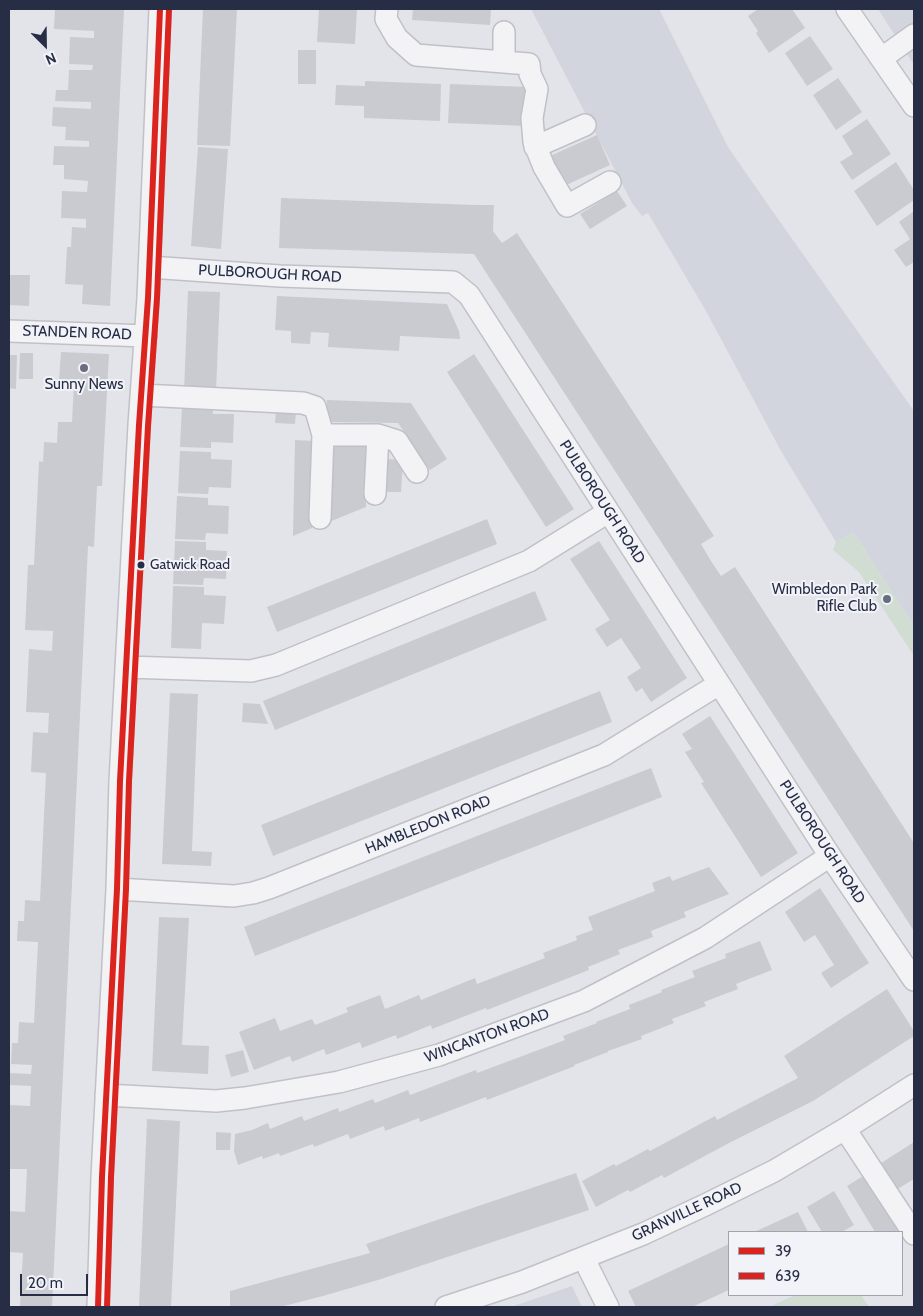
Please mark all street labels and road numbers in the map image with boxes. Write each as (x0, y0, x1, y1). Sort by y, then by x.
street label: PULBOROUGH ROAD (198, 261, 342, 287)
street label: STANDEN ROAD (22, 322, 132, 344)
street label: PULBOROUGH ROAD (555, 437, 649, 567)
street label: PULBOROUGH ROAD (775, 777, 869, 907)
street label: HAMBLEDON ROAD (363, 792, 493, 858)
street label: WINCANTON ROAD (422, 1005, 552, 1067)
street label: GRANVILLE ROAD (629, 1179, 745, 1245)

